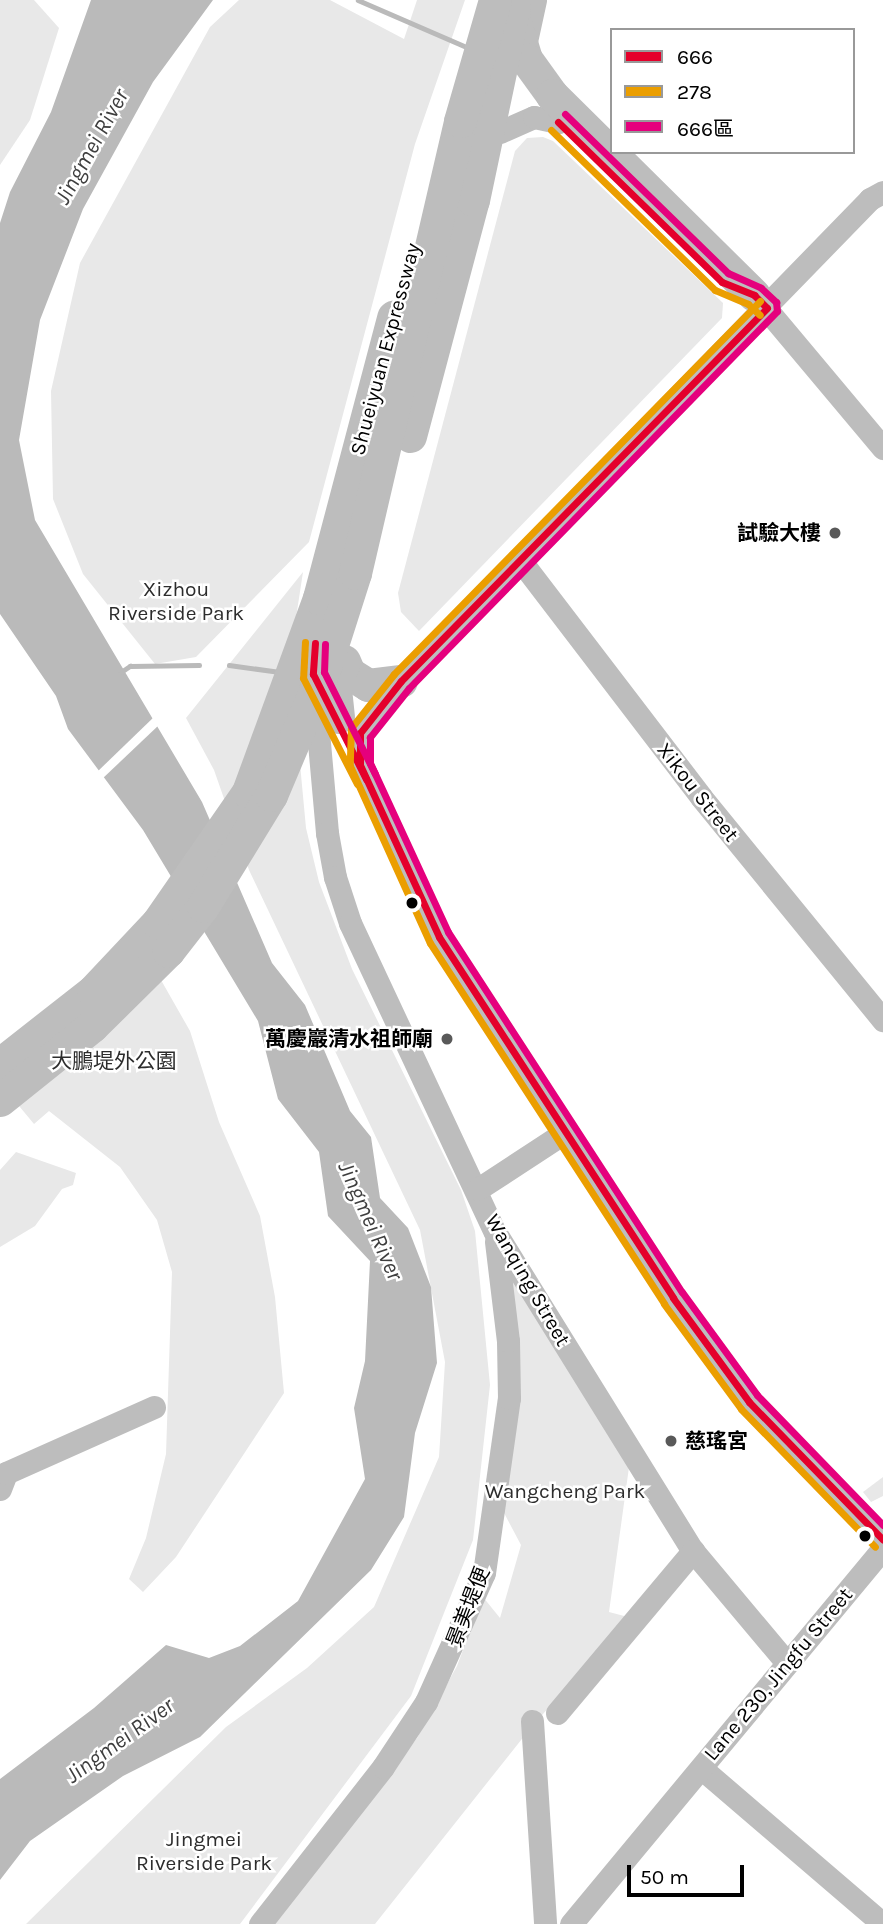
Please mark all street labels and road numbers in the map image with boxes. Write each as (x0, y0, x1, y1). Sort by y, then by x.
street label: Shueiyuan Expressway (345, 240, 425, 458)
street label: Xikou Street (652, 738, 744, 846)
street label: Wanqing Street (480, 1210, 576, 1350)
street label: 景美堤便 (441, 1563, 495, 1651)
street label: Lane 230, Jingfu Street (698, 1582, 858, 1766)

